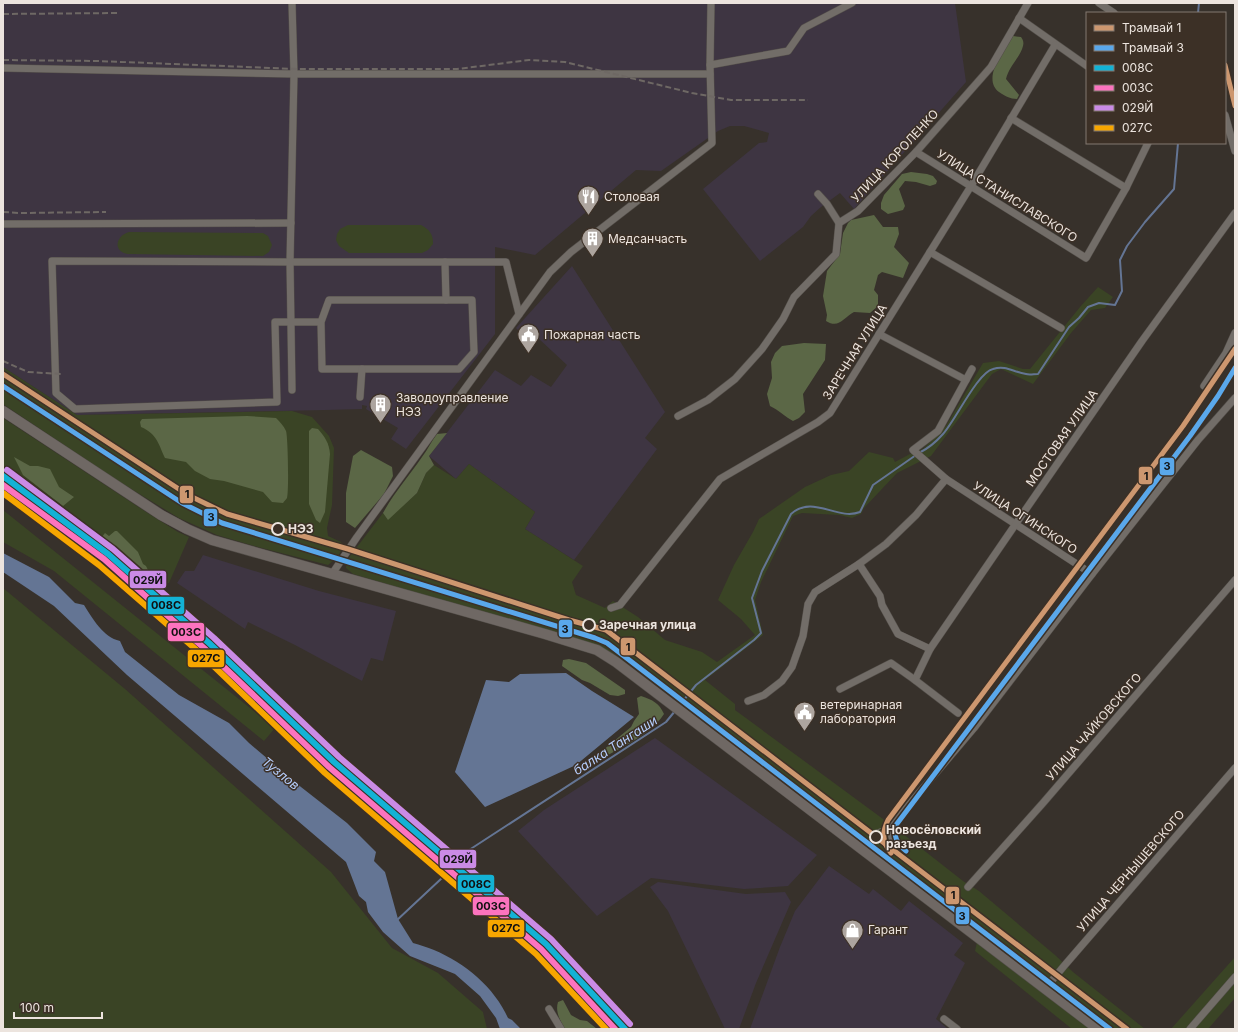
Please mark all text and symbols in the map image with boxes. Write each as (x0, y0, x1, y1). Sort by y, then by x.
legend (1086, 12, 1226, 144)
text: Трамвай 1 (1122, 20, 1181, 35)
text: Трамвай 3 (1122, 40, 1184, 55)
text: 008С (1122, 60, 1154, 75)
text: 003С (1122, 80, 1154, 95)
text: 029Й (1122, 100, 1153, 115)
street label: УЛИЦА КОРОЛЕНКО (848, 106, 942, 205)
text: 027С (1122, 120, 1153, 135)
street label: УЛИЦА СТАНИСЛАВСКОГО (934, 146, 1080, 245)
restaurant icon: Столовая (575, 184, 601, 217)
place label: Столовая (604, 189, 660, 204)
building icon: Медсанчасть (580, 226, 606, 259)
place label: Медсанчасть (608, 231, 687, 246)
street label: ЗАРЕЧНАЯ УЛИЦА (819, 301, 890, 402)
public building icon: Пожарная часть (515, 322, 541, 355)
place label: Пожарная часть (544, 327, 641, 342)
street label: МОСТОВАЯ УЛИЦА (1022, 386, 1101, 489)
place label: Заводоуправление НЭЗ (396, 390, 509, 419)
building icon: Заводоуправление НЭЗ (368, 392, 394, 425)
line badge: 3 (1159, 457, 1175, 476)
text: 3 (1163, 459, 1171, 473)
line badge: 1 (1138, 466, 1153, 485)
text: 1 (1144, 469, 1149, 483)
street label: УЛИЦА ОГИНСКОГО (970, 478, 1080, 557)
line badge: 1 (179, 485, 194, 504)
text: 1 (185, 487, 190, 501)
line badge: 3 (203, 508, 218, 527)
text: 3 (207, 510, 215, 524)
place label: НЭЗ (288, 521, 314, 536)
marker: НЭЗ (271, 522, 285, 536)
line badge: 029Й (129, 570, 167, 589)
text: 029Й (133, 573, 163, 587)
line badge: 008С (147, 596, 185, 615)
text: 008С (151, 598, 181, 612)
place label: Заречная улица (599, 617, 696, 632)
marker: Заречная улица (582, 618, 596, 632)
line badge: 3 (558, 619, 573, 638)
line badge: 003С (167, 622, 205, 642)
text: 3 (561, 622, 569, 636)
text: 003С (171, 625, 201, 639)
line badge: 1 (620, 637, 636, 656)
text: 1 (626, 640, 631, 654)
line badge: 027С (187, 649, 225, 668)
text: 027С (192, 651, 220, 665)
street label: УЛИЦА ЧАЙКОВСКОГО (1043, 670, 1144, 784)
place label: ветеринарная лаборатория (820, 697, 902, 726)
public building icon: ветеринарная лаборатория (791, 699, 817, 732)
water label: балка Тангаши (570, 712, 660, 778)
water label: Тузлов (259, 753, 303, 793)
street label: УЛИЦА ЧЕРНЫШЕВСКОГО (1074, 807, 1188, 935)
place label: Новосёловский разъезд (886, 822, 981, 851)
marker: Новосёловский разъезд (869, 830, 883, 844)
line badge: 029Й (439, 849, 477, 869)
text: 029Й (443, 852, 473, 866)
line badge: 008С (457, 874, 495, 893)
text: 008С (461, 877, 491, 891)
line badge: 1 (945, 886, 960, 905)
text: 1 (951, 888, 956, 902)
line badge: 003С (472, 896, 510, 916)
text: 003С (476, 899, 506, 913)
line badge: 3 (955, 906, 970, 925)
text: 3 (958, 909, 966, 923)
shop icon: Гарант (840, 917, 866, 950)
line badge: 027С (487, 919, 525, 938)
text: 027С (492, 921, 520, 935)
place label: Гарант (868, 922, 908, 937)
scale bar (14, 994, 102, 1020)
text: 100 m (20, 1000, 54, 1015)

